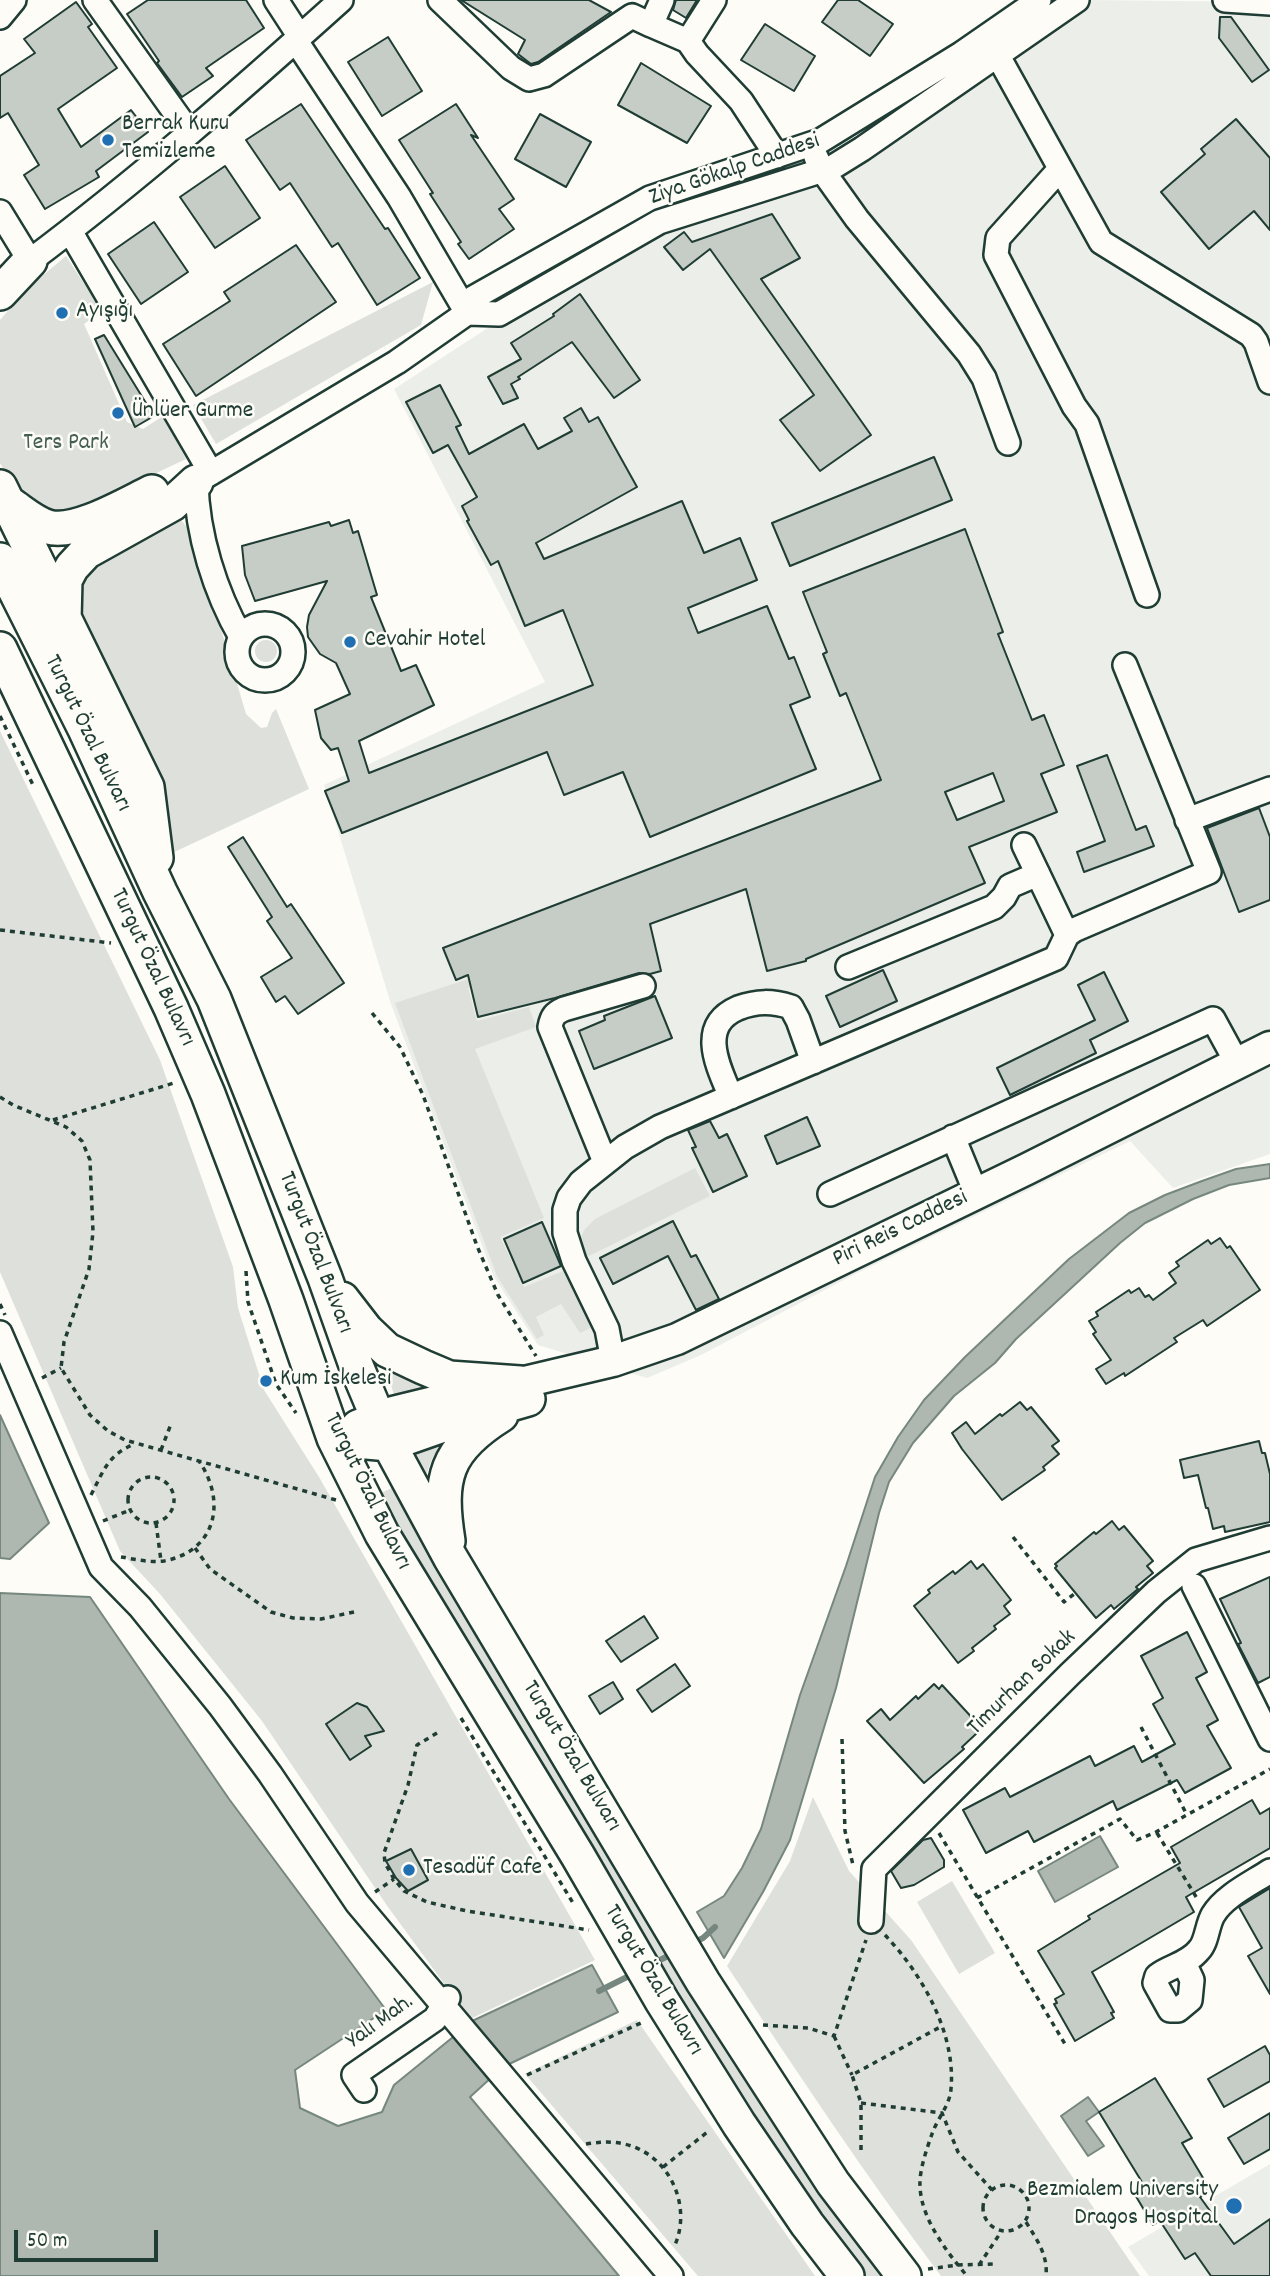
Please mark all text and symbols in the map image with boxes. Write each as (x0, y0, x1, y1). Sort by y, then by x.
place label: Berrak Kuru Temizleme (122, 112, 229, 168)
street label: Ziya Gökalp Caddesi (646, 128, 824, 214)
marker: Berrak Kuru Temizleme (100, 132, 116, 148)
place label: Ayışığı (76, 299, 133, 327)
marker: Ayışığı (54, 305, 70, 321)
place label: Ünlüer Gurme (132, 399, 253, 427)
marker: Ünlüer Gurme (110, 405, 126, 421)
park label: Ters Park (23, 431, 109, 459)
place label: Cevahir Hotel (364, 628, 486, 656)
marker: Cevahir Hotel (342, 634, 358, 650)
street label: Turgut Özal Bulvarı (36, 651, 136, 817)
street label: Turgut Özal Bulavrı (102, 885, 200, 1051)
street label: Turgut Özal Bulvarı (270, 1168, 358, 1338)
street label: Piri Reis Caddesi (829, 1185, 973, 1275)
place label: Kum İskelesi (280, 1367, 391, 1395)
marker: Kum İskelesi (258, 1373, 274, 1389)
street label: Turgut Özal Bulavrı (316, 1409, 416, 1575)
street label: Timurhan Sokak (962, 1625, 1084, 1743)
street label: Turgut Özal Bulvarı (514, 1676, 626, 1838)
place label: Tesadüf Cafe (423, 1856, 542, 1884)
marker: Tesadüf Cafe (401, 1862, 417, 1878)
street label: Turgut Özal Bulavrı (596, 1900, 708, 2062)
street label: Yalı Mah. (342, 1989, 420, 2057)
place label: Bezmialem University Dragos Hospital (1027, 2178, 1218, 2234)
marker: Bezmialem University Dragos Hospital (1224, 2196, 1244, 2216)
scale bar (18, 2216, 161, 2260)
text: 50 m (27, 2227, 67, 2257)

